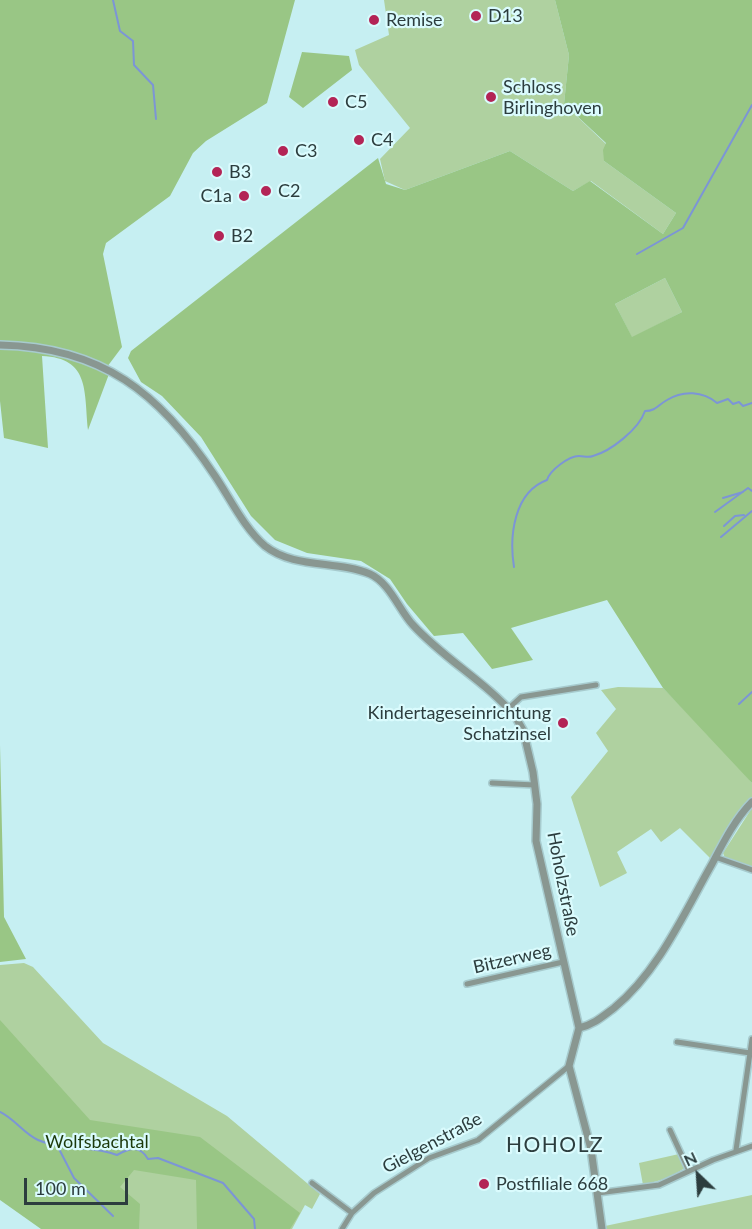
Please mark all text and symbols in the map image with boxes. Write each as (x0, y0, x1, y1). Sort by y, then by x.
place label: D13 (488, 5, 523, 27)
place label: Remise (386, 9, 443, 31)
marker: D13 (469, 9, 483, 23)
marker: Remise (367, 13, 381, 27)
place label: Schloss Birlinghoven (503, 76, 602, 118)
marker: Schloss Birlinghoven (484, 90, 498, 104)
place label: C5 (345, 91, 367, 113)
marker: C5 (326, 95, 340, 109)
place label: C4 (371, 129, 393, 151)
marker: C4 (352, 133, 366, 147)
place label: C3 (295, 140, 317, 162)
marker: C3 (276, 144, 290, 158)
place label: B3 (229, 161, 251, 183)
marker: B3 (210, 165, 224, 179)
place label: C2 (278, 180, 300, 202)
marker: C2 (259, 184, 273, 198)
place label: C1a (201, 185, 232, 207)
marker: C1a (237, 189, 251, 203)
place label: B2 (231, 225, 253, 247)
marker: B2 (212, 229, 226, 243)
place label: Kindertageseinrichtung Schatzinsel (368, 702, 551, 744)
marker: Kindertageseinrichtung Schatzinsel (556, 716, 570, 730)
street label: Hoholzstraße (542, 830, 584, 938)
street label: Bitzerweg (471, 940, 553, 978)
street label: Gielgenstraße (379, 1108, 485, 1178)
park label: Wolfsbachtal (45, 1131, 149, 1153)
district label: HOHOLZ (506, 1132, 604, 1158)
north arrow (668, 1145, 728, 1205)
text: N (681, 1147, 700, 1169)
scale bar (27, 1166, 130, 1204)
place label: Postfiliale 668 (496, 1173, 608, 1195)
text: 100 m (35, 1177, 86, 1199)
marker: Postfiliale 668 (477, 1177, 491, 1191)

